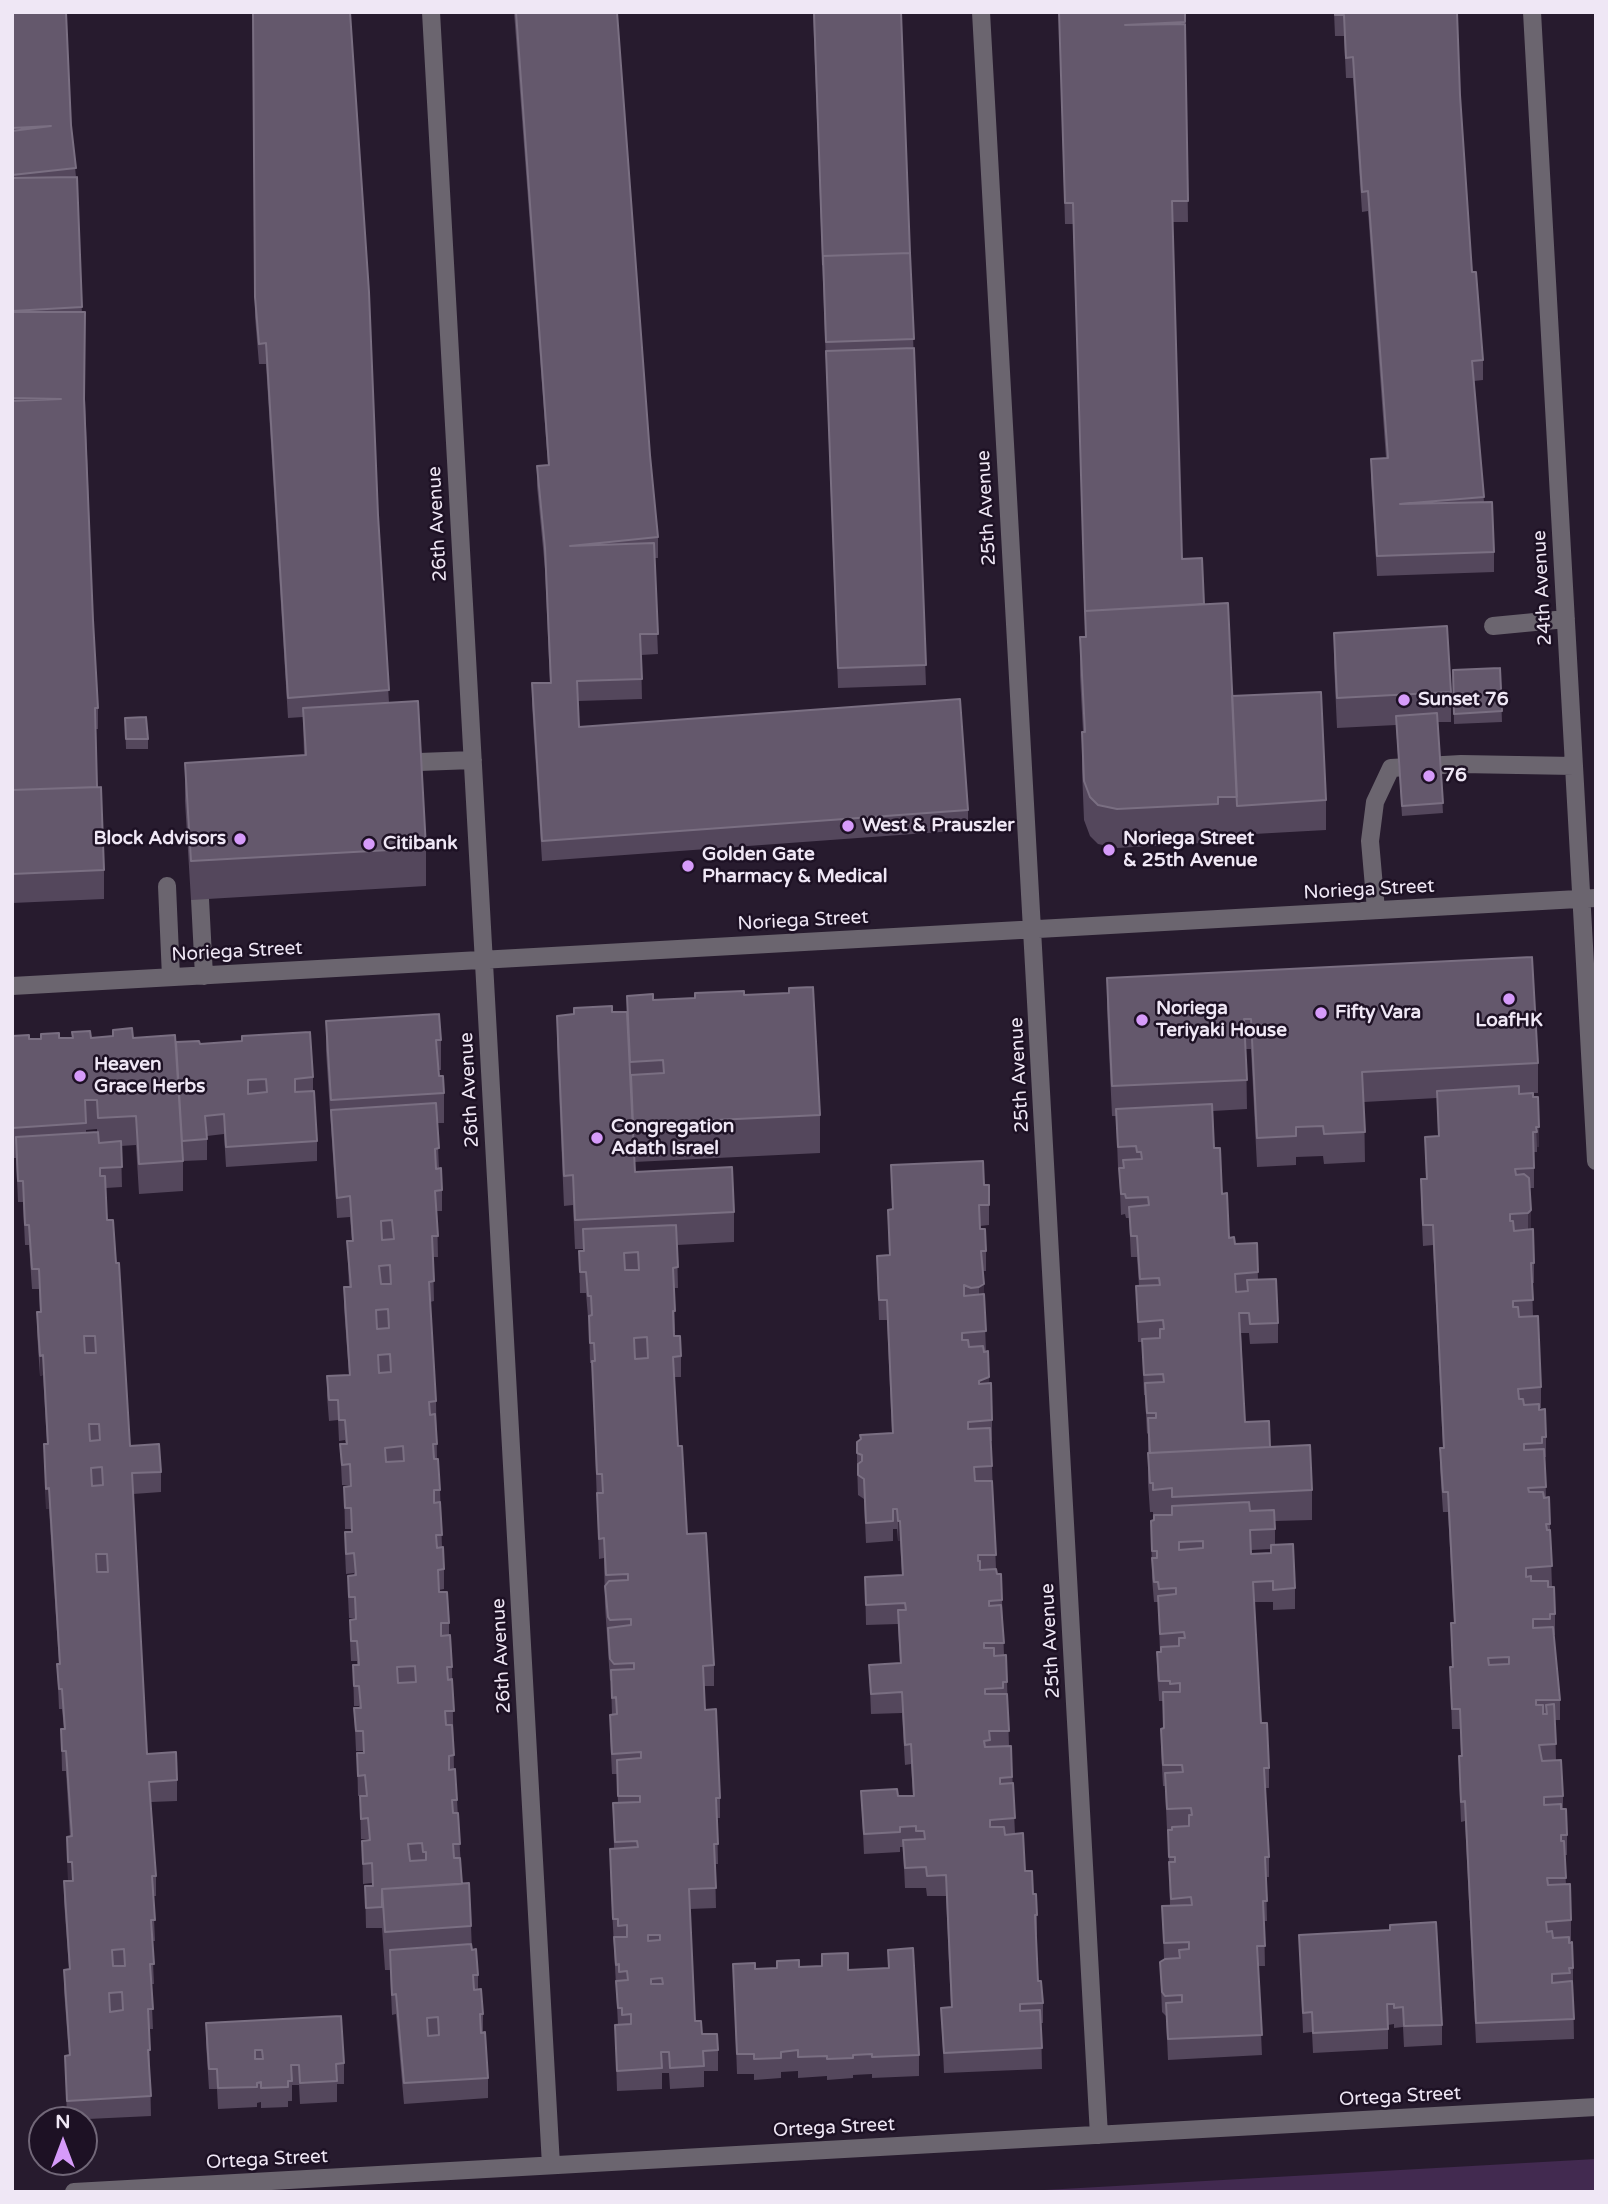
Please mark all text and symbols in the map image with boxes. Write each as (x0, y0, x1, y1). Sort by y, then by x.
street label: 25th Avenue (973, 450, 1001, 566)
street label: 26th Avenue (424, 466, 452, 582)
street label: 24th Avenue (1529, 530, 1557, 646)
place label: Sunset 76 (1418, 689, 1509, 711)
marker: Sunset 76 (1396, 692, 1412, 708)
place label: 76 (1443, 765, 1467, 787)
marker: 76 (1421, 768, 1437, 784)
place label: West & Prauszler (862, 815, 1015, 837)
marker: West & Prauszler (840, 818, 856, 834)
place label: Block Advisors (93, 828, 226, 850)
place label: Noriega Street & 25th Avenue (1123, 828, 1257, 872)
marker: Block Advisors (232, 831, 248, 847)
place label: Citibank (383, 833, 458, 855)
marker: Citibank (361, 836, 377, 852)
marker: Noriega Street & 25th Avenue (1101, 842, 1117, 858)
place label: Golden Gate Pharmacy & Medical (702, 844, 888, 888)
marker: Golden Gate Pharmacy & Medical (680, 858, 696, 874)
street label: Noriega Street (1303, 875, 1435, 905)
street label: Noriega Street (737, 906, 869, 936)
street label: Noriega Street (171, 937, 303, 967)
marker: LoafHK (1501, 991, 1517, 1007)
place label: Noriega Teriyaki House (1156, 998, 1287, 1042)
place label: Fifty Vara (1335, 1002, 1421, 1024)
marker: Fifty Vara (1313, 1005, 1329, 1021)
place label: LoafHK (1475, 1010, 1543, 1032)
marker: Noriega Teriyaki House (1134, 1012, 1150, 1028)
street label: 25th Avenue (1006, 1017, 1034, 1133)
street label: 26th Avenue (456, 1032, 484, 1148)
place label: Heaven Grace Herbs (94, 1054, 205, 1098)
marker: Heaven Grace Herbs (72, 1068, 88, 1084)
place label: Congregation Adath Israel (611, 1116, 734, 1160)
marker: Congregation Adath Israel (589, 1130, 605, 1146)
street label: 25th Avenue (1037, 1583, 1065, 1699)
street label: 26th Avenue (488, 1598, 516, 1714)
street label: Ortega Street (1338, 2082, 1462, 2112)
north arrow (28, 2106, 98, 2176)
text: N (55, 2111, 71, 2133)
street label: Ortega Street (772, 2113, 896, 2143)
street label: Ortega Street (205, 2145, 329, 2175)

